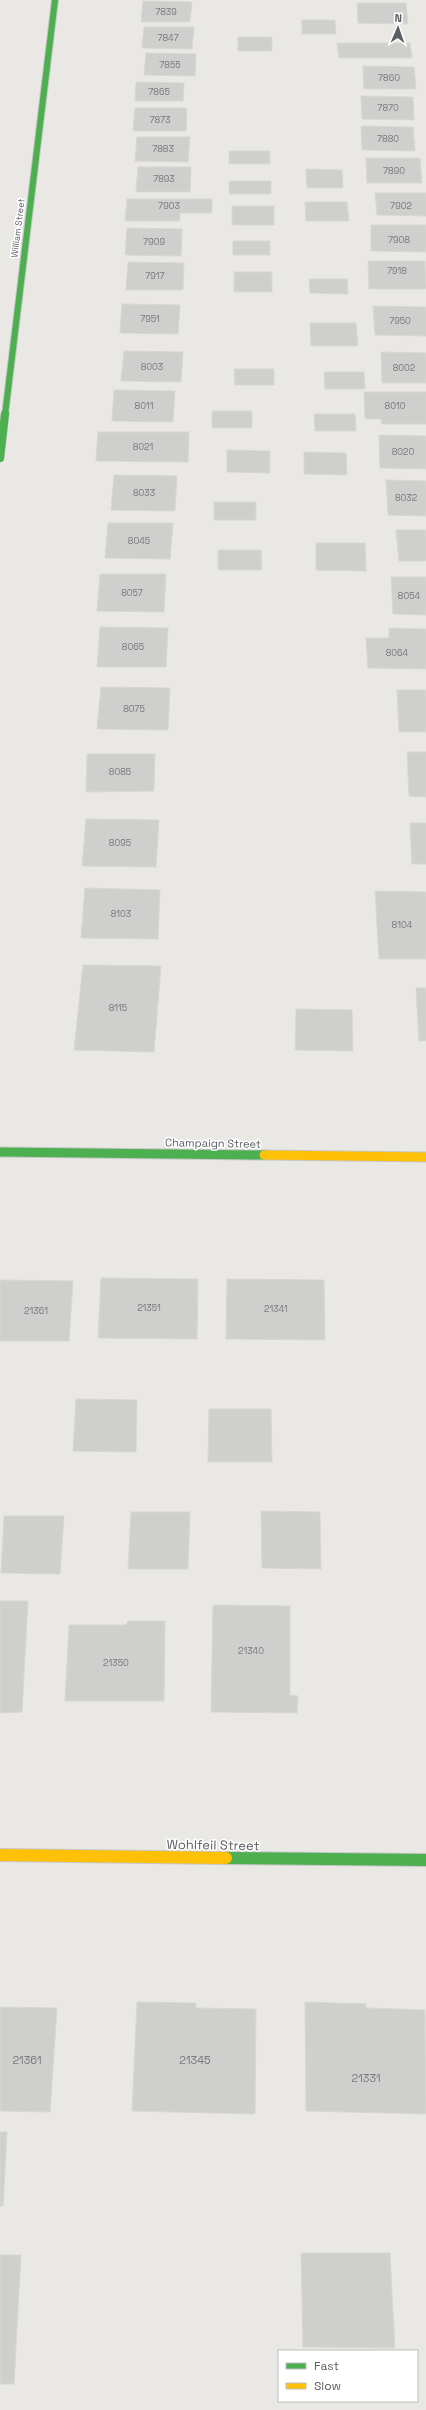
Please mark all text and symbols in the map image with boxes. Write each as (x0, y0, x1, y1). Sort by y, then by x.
house number: 7839 (155, 6, 177, 18)
north arrow (378, 8, 418, 48)
text: N (394, 11, 402, 25)
house number: 7847 (157, 32, 179, 44)
house number: 7855 (159, 59, 181, 71)
house number: 7860 (378, 72, 400, 84)
house number: 7865 (148, 86, 170, 98)
house number: 7870 (377, 102, 399, 114)
house number: 7873 (149, 114, 171, 126)
house number: 7880 (377, 133, 399, 145)
house number: 7883 (152, 143, 174, 155)
house number: 7890 (383, 165, 405, 177)
house number: 7893 (153, 173, 175, 185)
street label: William Street (8, 198, 28, 258)
house number: 7903 (158, 200, 180, 212)
house number: 7902 (390, 200, 412, 212)
house number: 7908 (388, 234, 410, 246)
house number: 7909 (143, 236, 165, 248)
house number: 7918 (387, 265, 407, 277)
house number: 7917 (145, 270, 165, 282)
house number: 7951 (140, 313, 160, 325)
house number: 7950 (389, 315, 411, 327)
house number: 8003 (141, 361, 163, 373)
house number: 8002 (393, 362, 415, 374)
house number: 8011 (135, 400, 154, 412)
house number: 8010 (385, 400, 406, 412)
house number: 8021 (133, 441, 154, 453)
house number: 8020 (392, 446, 415, 458)
house number: 8033 (133, 487, 155, 499)
house number: 8032 (395, 492, 417, 504)
house number: 8045 (128, 535, 150, 547)
house number: 8057 (121, 587, 143, 599)
house number: 8054 (398, 590, 421, 602)
house number: 8065 (122, 641, 144, 653)
house number: 8064 (386, 647, 409, 659)
house number: 8075 (123, 703, 145, 715)
house number: 8085 (109, 766, 131, 778)
house number: 8095 (109, 837, 131, 849)
house number: 8103 (111, 908, 131, 920)
house number: 8104 (392, 919, 413, 931)
house number: 8115 (109, 1002, 127, 1014)
street label: Champaign Street (165, 1135, 261, 1151)
house number: 21351 (137, 1302, 161, 1314)
house number: 21341 (264, 1303, 288, 1315)
house number: 21361 (24, 1305, 48, 1317)
house number: 21340 (238, 1645, 264, 1657)
house number: 21350 (103, 1657, 129, 1669)
street label: Wohlfeil Street (166, 1836, 260, 1854)
house number: 21361 (12, 2053, 42, 2067)
house number: 21345 (179, 2053, 211, 2067)
house number: 21331 (352, 2071, 380, 2085)
legend (278, 2350, 418, 2402)
text: Fast (314, 2358, 339, 2374)
text: Slow (314, 2378, 341, 2394)

